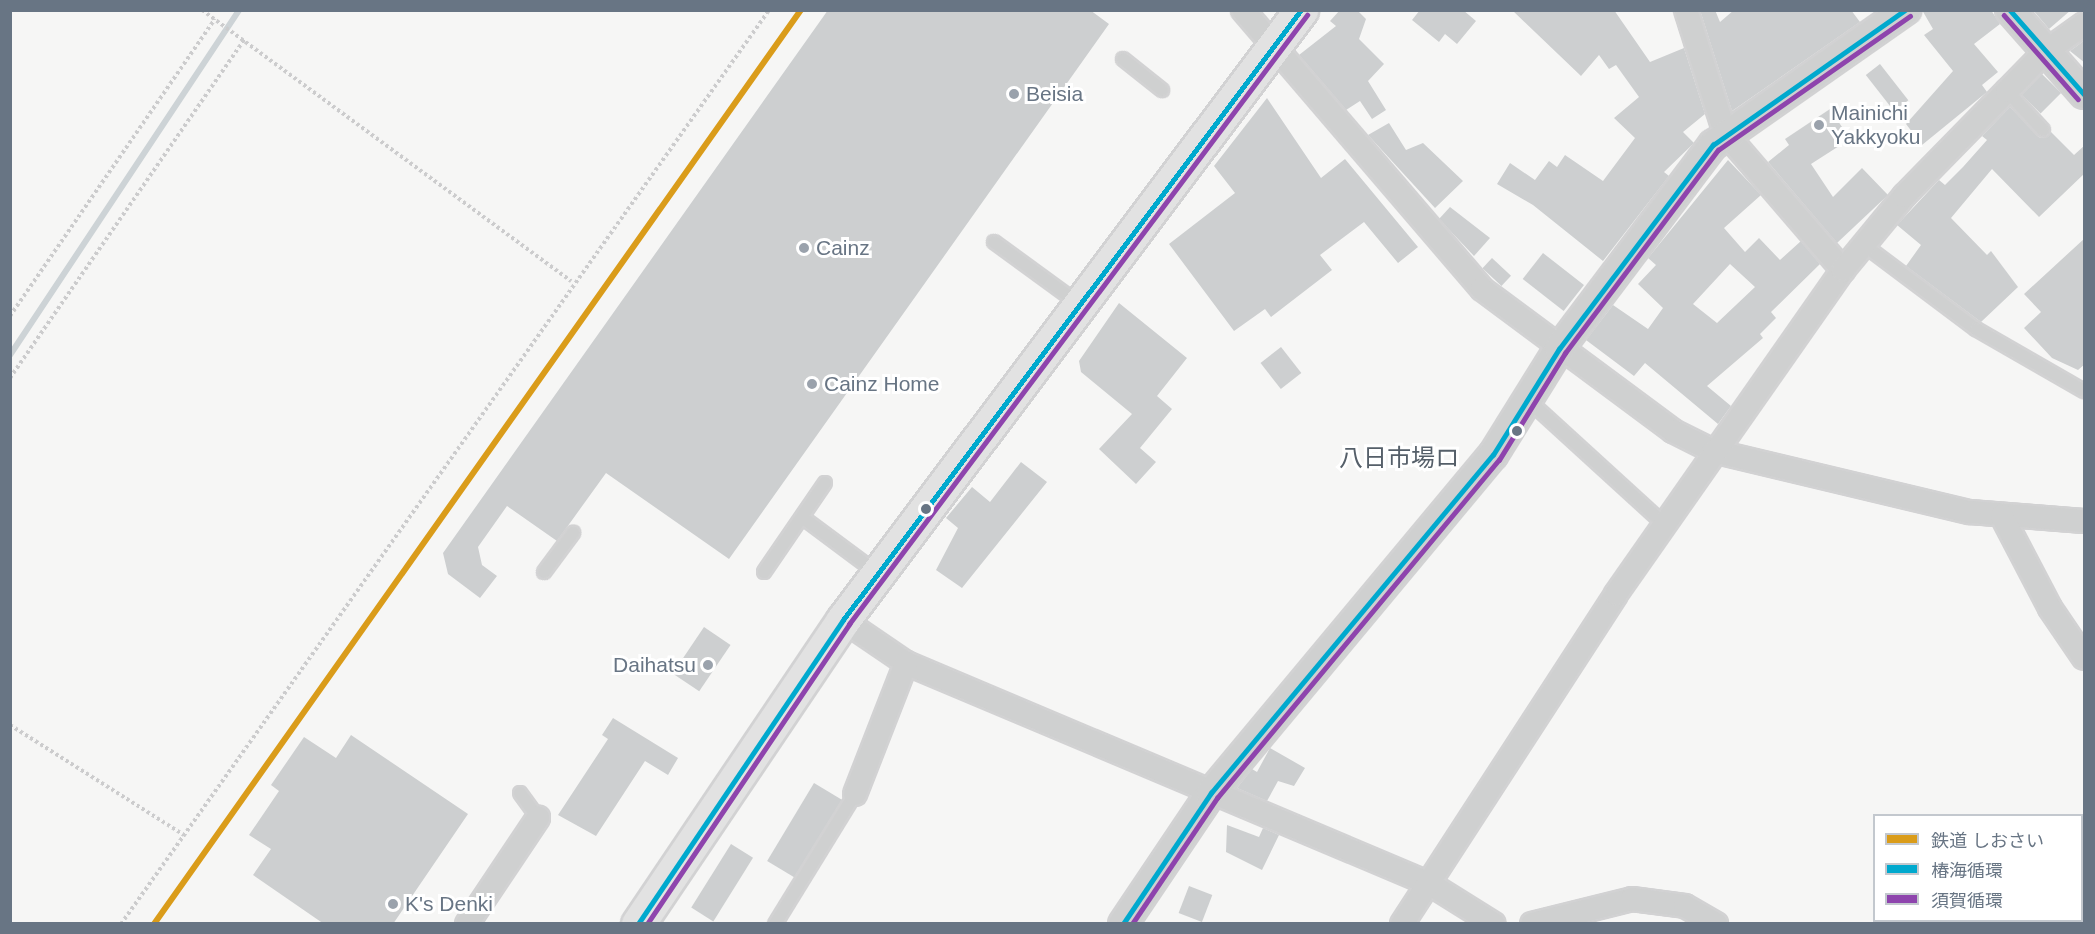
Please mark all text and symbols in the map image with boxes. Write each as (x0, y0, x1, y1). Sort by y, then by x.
place label: Beisia (1026, 81, 1083, 107)
marker: Beisia (1007, 87, 1021, 101)
place label: Mainichi Yakkyoku (1831, 100, 1920, 150)
marker: Mainichi Yakkyoku (1812, 118, 1826, 132)
place label: Cainz (816, 235, 870, 261)
marker: Cainz (797, 241, 811, 255)
place label: Cainz Home (824, 371, 940, 397)
marker: Cainz Home (805, 377, 819, 391)
unlabelled marker (1511, 425, 1523, 437)
district label: 八日市場ロ (1339, 444, 1459, 472)
unlabelled marker (920, 503, 932, 515)
place label: Daihatsu (613, 652, 696, 678)
marker: Daihatsu (701, 658, 715, 672)
legend (1873, 814, 2083, 922)
text: 鉄道 しおさい (1931, 831, 2044, 851)
text: 椿海循環 (1931, 861, 2003, 881)
place label: K's Denki (405, 891, 493, 917)
text: 須賀循環 (1931, 891, 2003, 911)
marker: K's Denki (386, 897, 400, 911)

